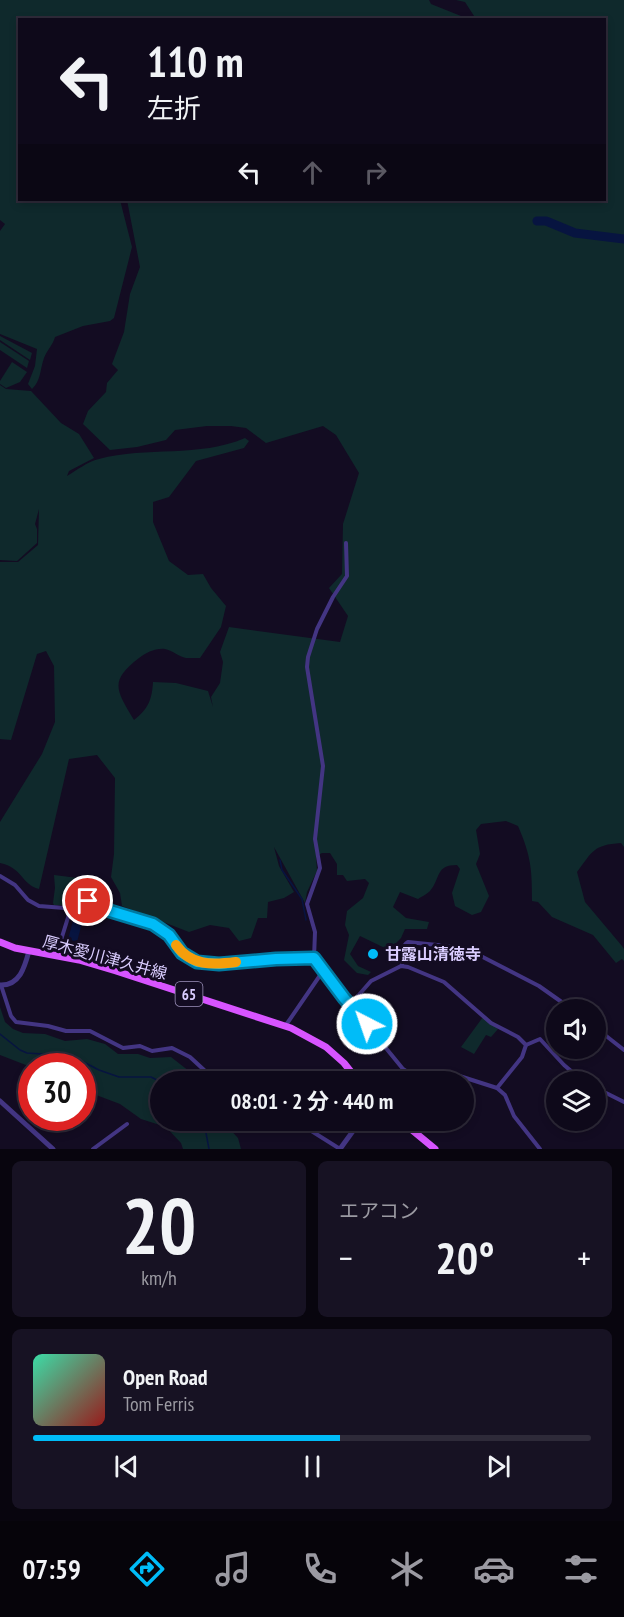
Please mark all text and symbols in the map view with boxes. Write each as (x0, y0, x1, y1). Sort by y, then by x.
text: 110 m (147, 34, 244, 89)
icon: left (48, 42, 126, 120)
text: 左折 (147, 91, 201, 125)
icon: left (233, 156, 266, 189)
icon: ahead (296, 156, 329, 189)
icon: right (359, 156, 392, 189)
pin (62, 875, 113, 926)
icon: arrive (71, 884, 104, 917)
street label: 厚木愛川津久井線 (41, 931, 169, 983)
place label: 甘露山清徳寺 (385, 944, 481, 964)
marker: 甘露山清徳寺 (366, 947, 380, 961)
road number: 65 (176, 982, 202, 1006)
position arrow (335, 992, 399, 1056)
map controls (546, 999, 606, 1131)
button: sound (546, 999, 606, 1059)
speed limit sign: 30 (18, 1053, 96, 1131)
button: layers (546, 1071, 606, 1131)
text: 08:01 · 2 分 · 440 m (231, 1087, 393, 1115)
text: 20 (122, 1175, 196, 1276)
text: エアコン (339, 1198, 419, 1224)
text: 20° (435, 1228, 495, 1286)
text: − (339, 1236, 353, 1279)
text: + (577, 1236, 591, 1279)
text: km/h (141, 1265, 177, 1291)
text: Open Road (123, 1363, 208, 1391)
text: Tom Ferris (123, 1391, 194, 1417)
icon: previous (110, 1450, 143, 1483)
icon: pause (296, 1450, 329, 1483)
icon: next (482, 1450, 515, 1483)
icon: directions (126, 1548, 168, 1590)
icon: music (212, 1548, 254, 1590)
icon: phone (299, 1548, 341, 1590)
icon: climate (386, 1548, 428, 1590)
icon: car (473, 1548, 515, 1590)
icon: filters (560, 1548, 602, 1590)
text: 07:59 (22, 1552, 81, 1586)

